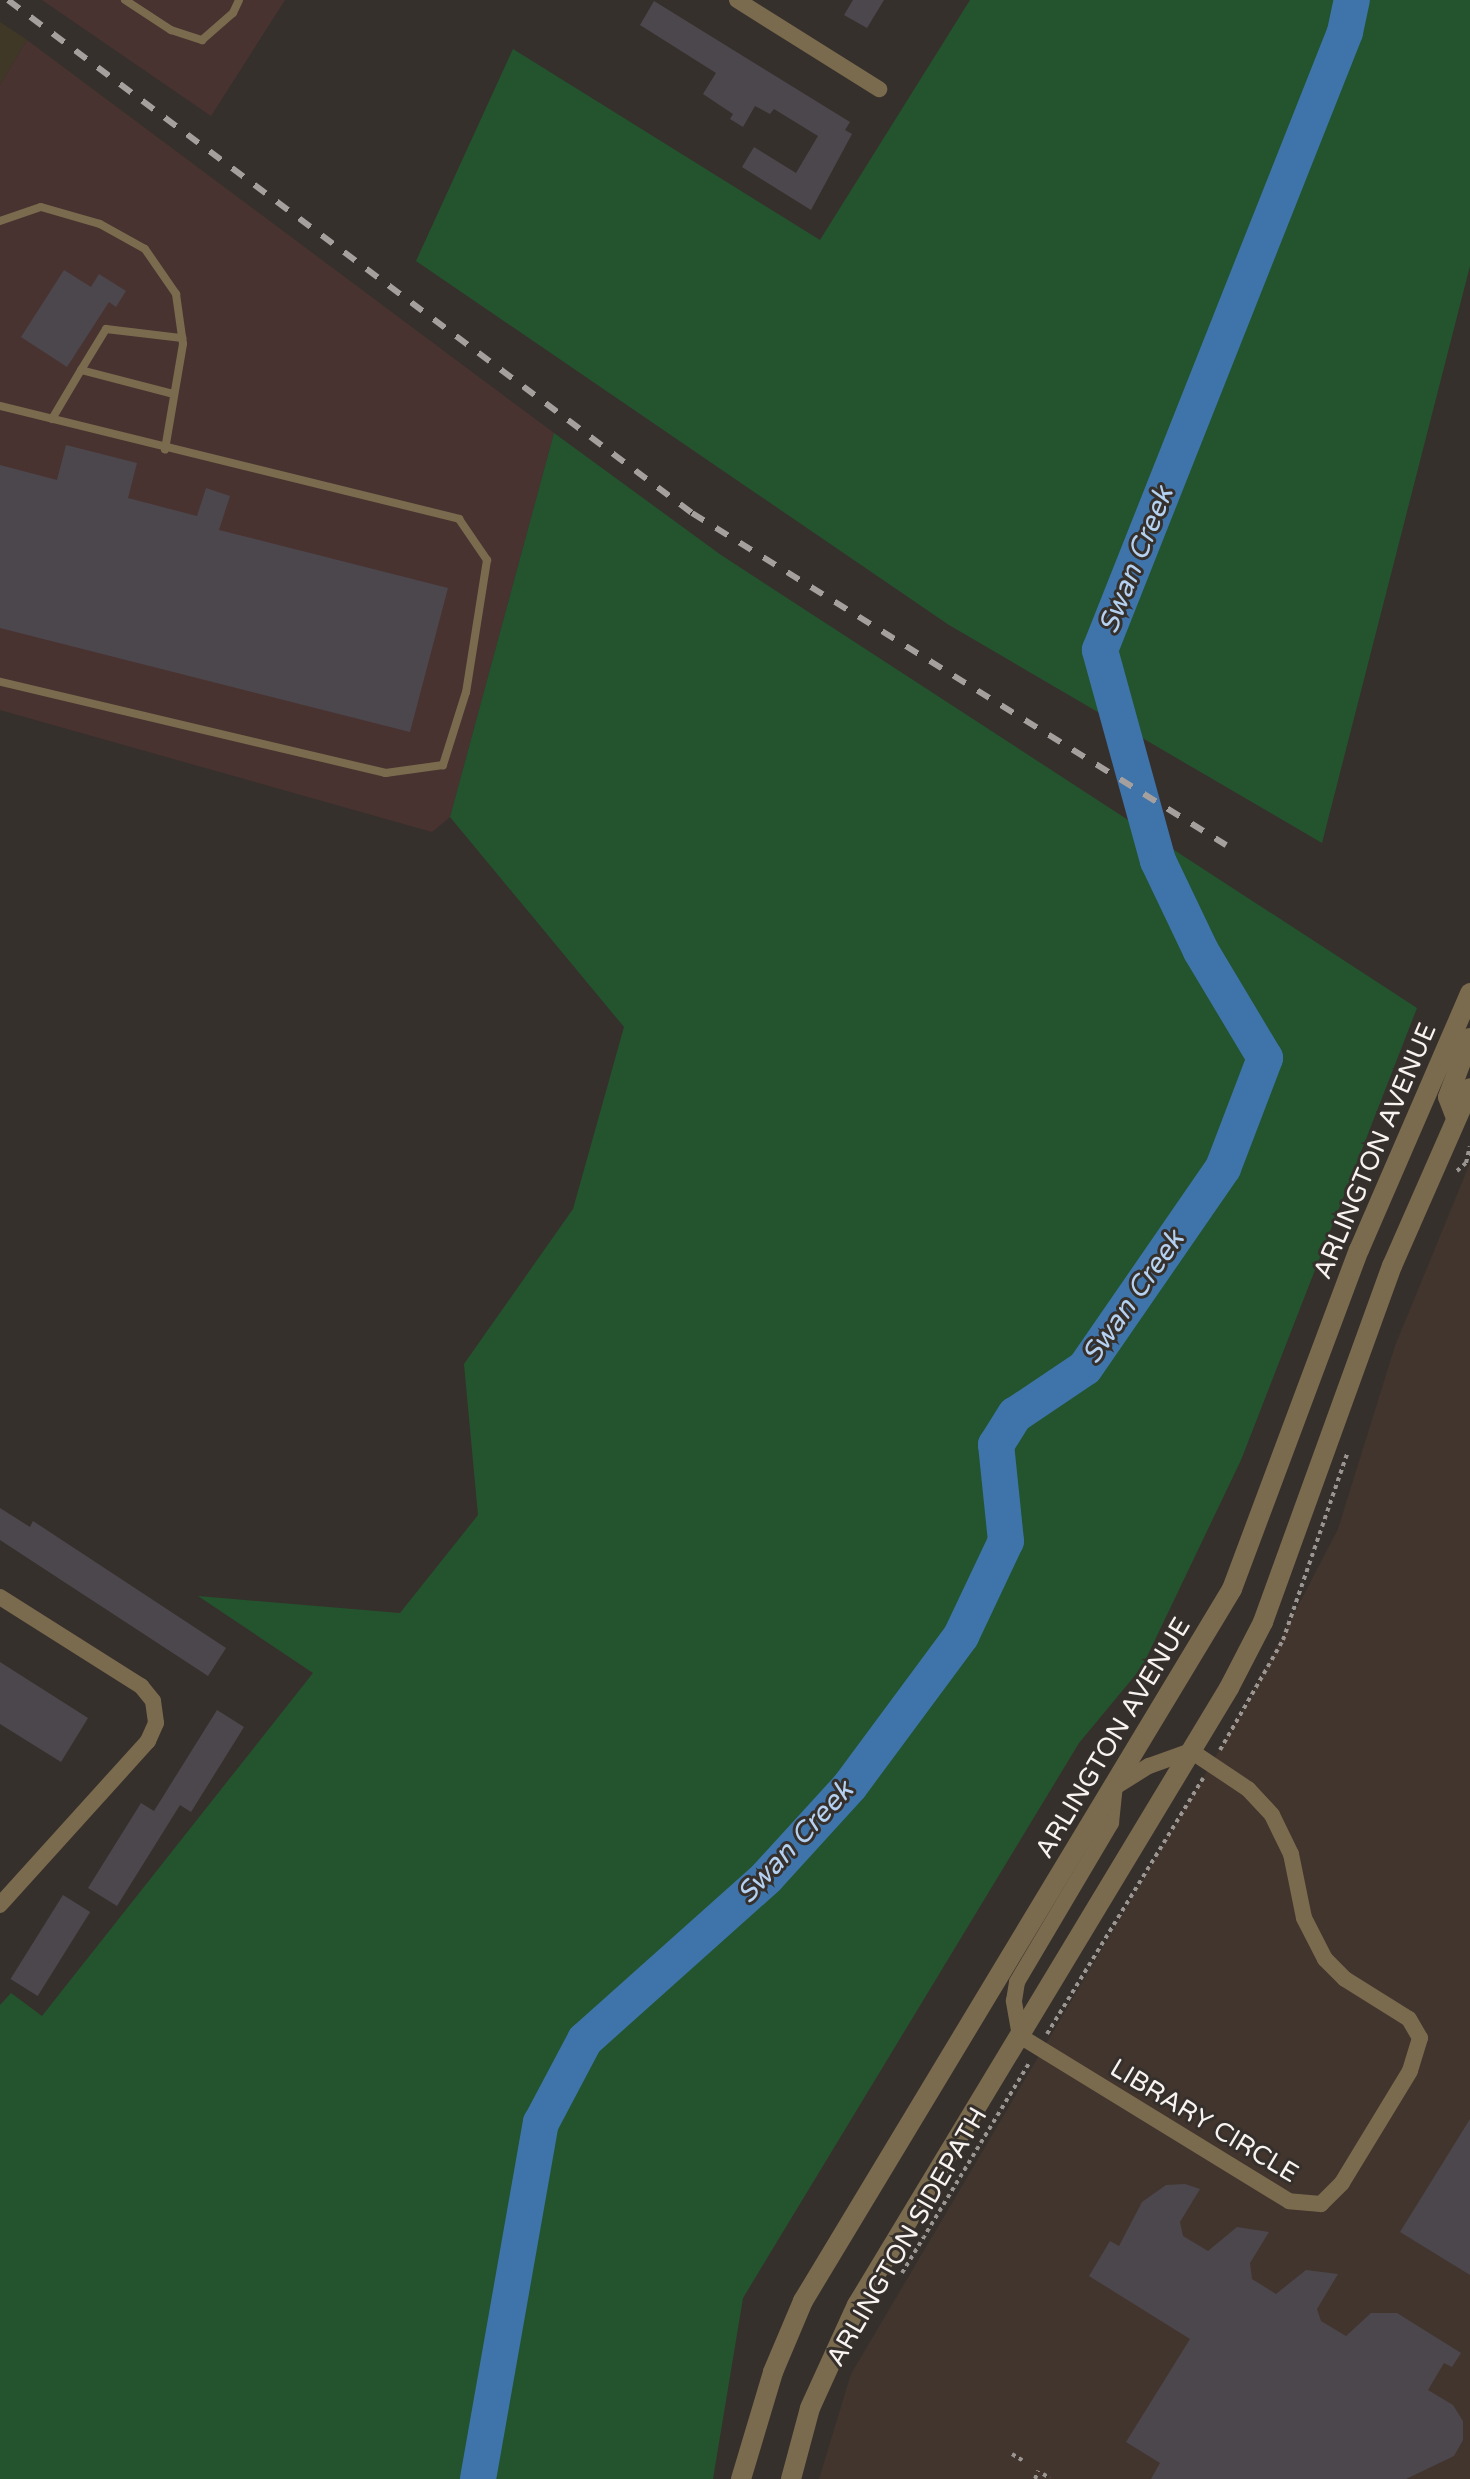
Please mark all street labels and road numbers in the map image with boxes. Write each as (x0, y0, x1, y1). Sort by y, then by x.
street label: ARLINGTON AVENUE (1307, 1018, 1443, 1284)
street label: ARLINGTON AVENUE (1029, 1612, 1197, 1864)
street label: LIBRARY CIRCLE (1104, 2053, 1304, 2189)
street label: ARLINGTON SIDEPATH (820, 2102, 994, 2372)

